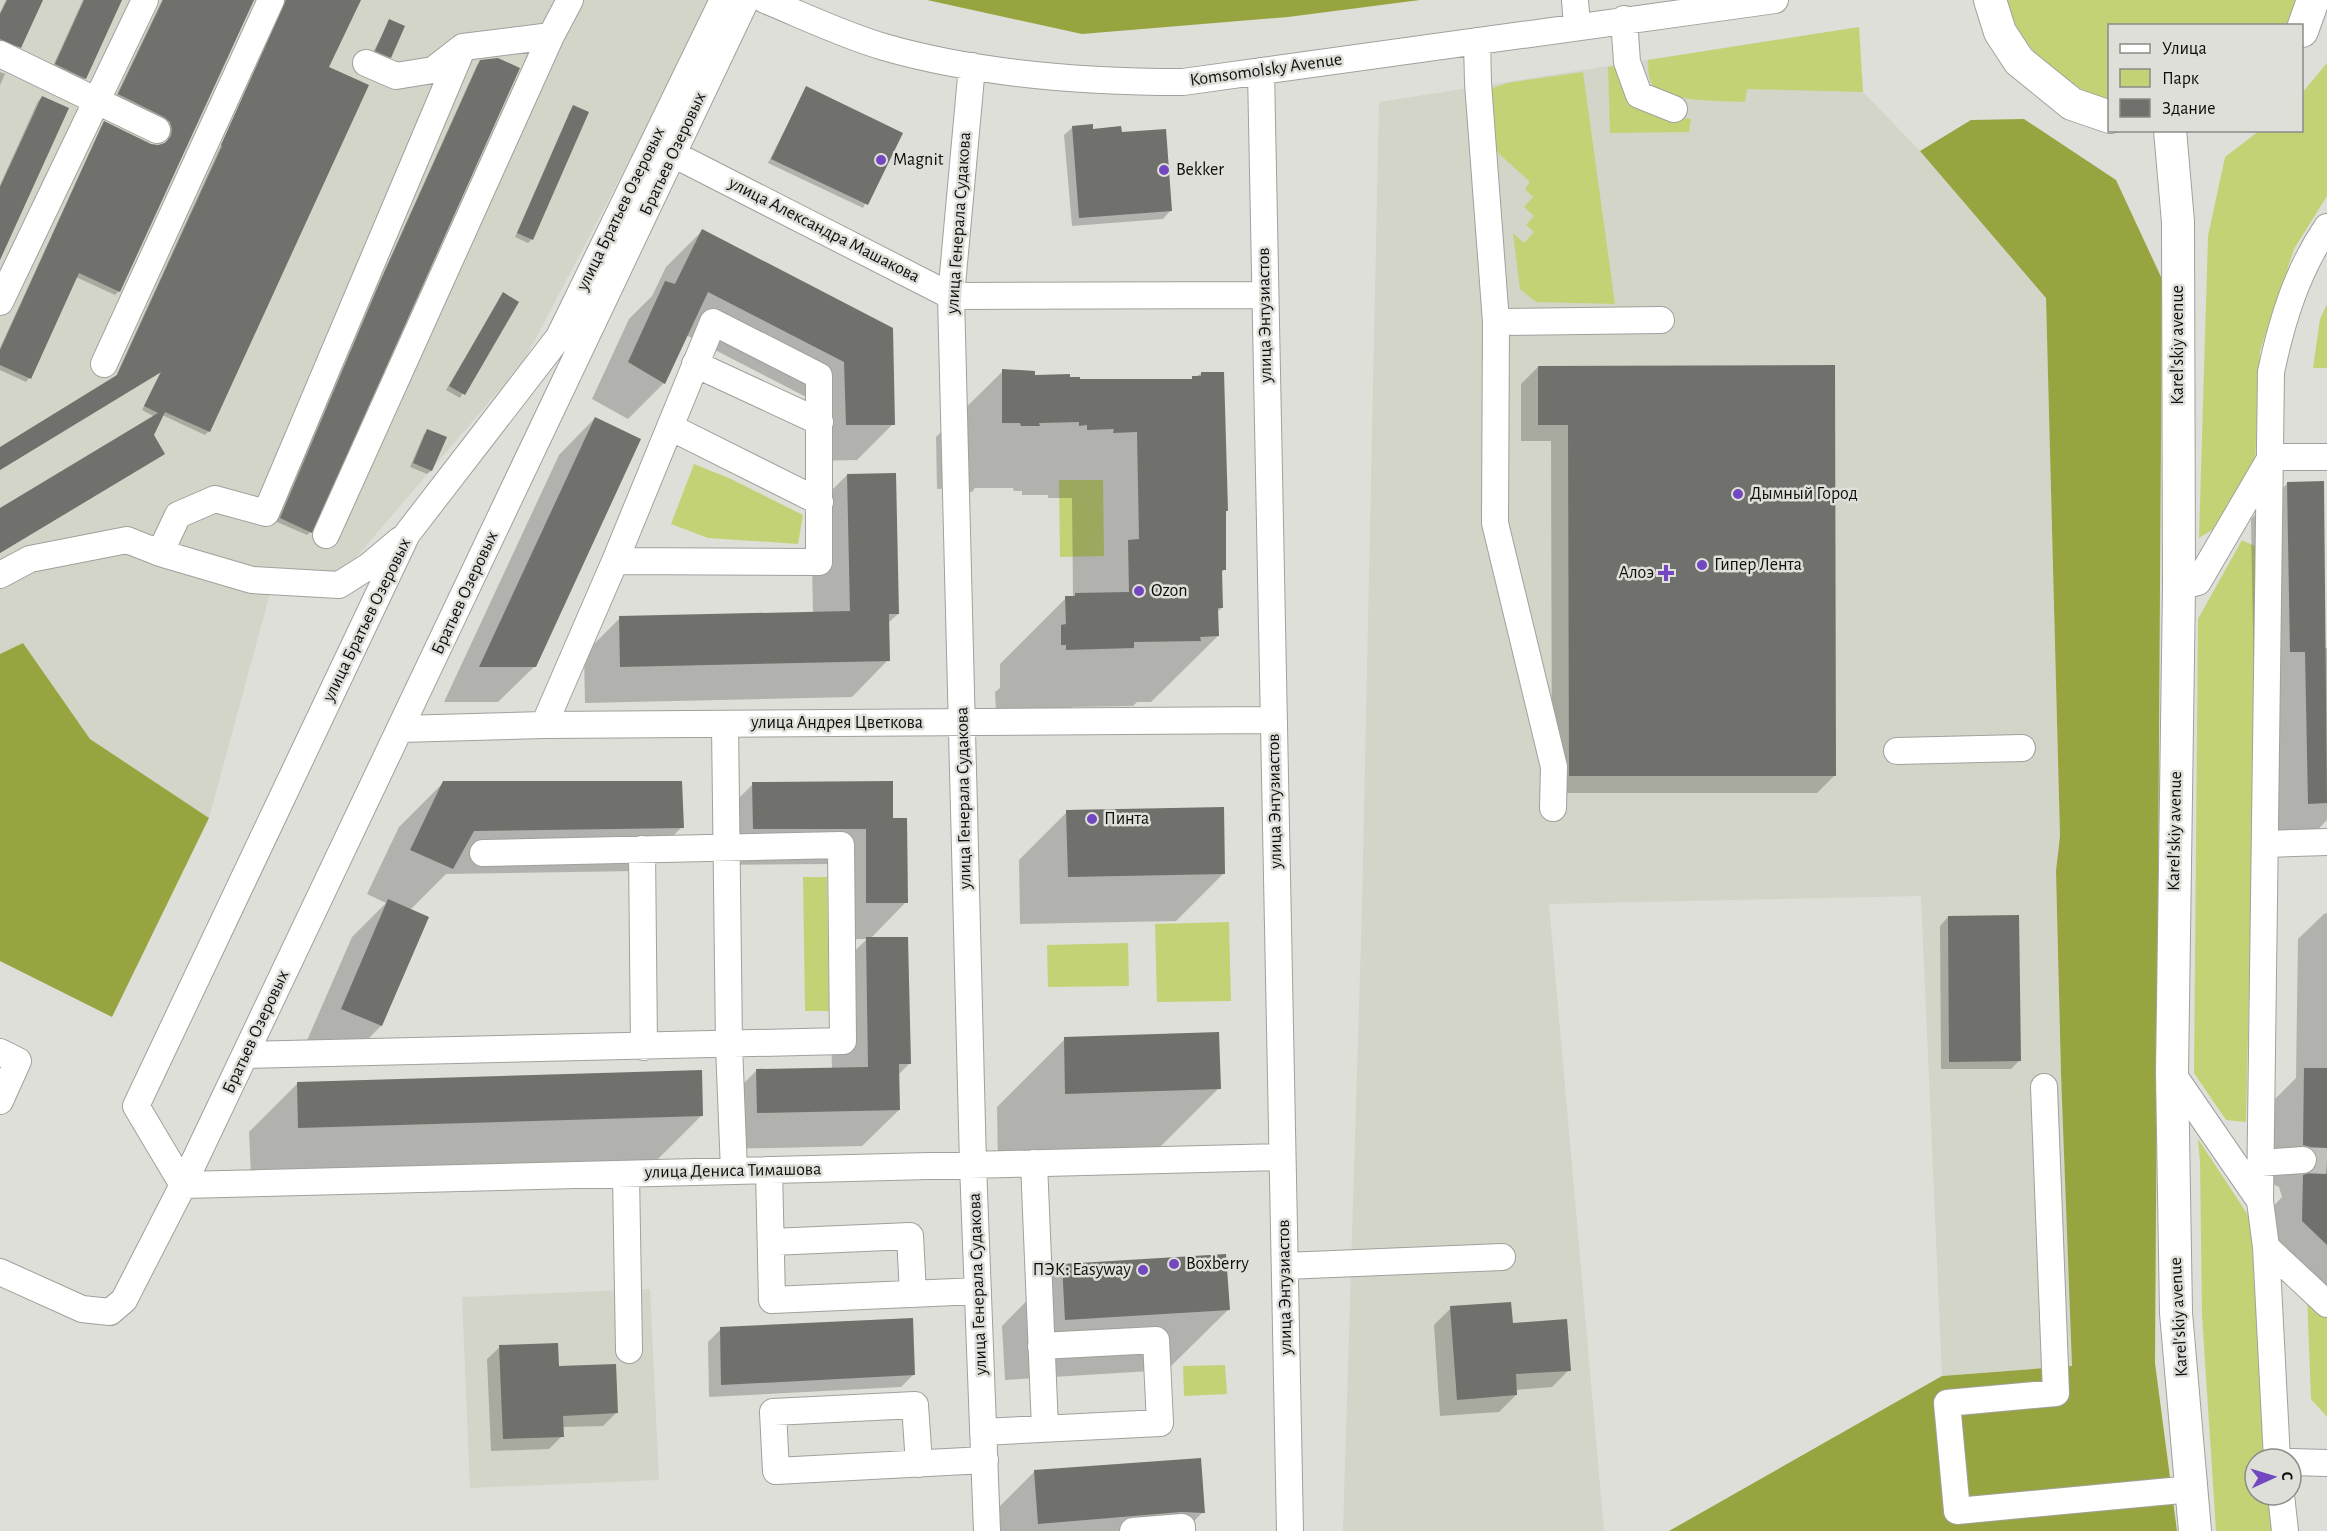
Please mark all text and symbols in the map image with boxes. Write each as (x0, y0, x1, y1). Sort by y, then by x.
legend (2108, 24, 2303, 132)
text: Улица (2162, 40, 2207, 58)
street label: Komsomolsky Avenue (1189, 50, 1343, 90)
text: Парк (2162, 70, 2200, 88)
street label: Братьев Озеровых (637, 90, 709, 218)
text: Здание (2162, 100, 2216, 118)
street label: улица Братьев Озеровых (573, 124, 668, 294)
street label: улица Генерала Судакова (944, 131, 974, 316)
place label: Magnit (893, 151, 944, 169)
marker: Magnit (874, 153, 888, 167)
place label: Bekker (1176, 161, 1224, 179)
marker: Bekker (1157, 163, 1171, 177)
street label: улица Александра Машакова (725, 173, 922, 286)
street label: улица Энтузиастов (1255, 247, 1275, 384)
street label: Karel'skiy avenue (2169, 285, 2187, 405)
place label: Дымный Город (1750, 485, 1858, 503)
marker: Дымный Город (1731, 487, 1745, 501)
street label: Братьев Озеровых (429, 529, 501, 657)
street label: улица Братьев Озеровых (319, 535, 414, 705)
place label: Гипер Лента (1714, 556, 1802, 574)
marker: Гипер Лента (1695, 558, 1709, 572)
place label: Алоэ (1619, 564, 1654, 582)
marker: Алоэ (1659, 566, 1673, 580)
place label: Ozon (1151, 582, 1188, 600)
marker: Ozon (1132, 584, 1146, 598)
street label: улица Генерала Судакова (953, 707, 975, 890)
street label: улица Андрея Цветкова (750, 714, 923, 732)
street label: улица Энтузиастов (1265, 733, 1285, 870)
street label: Karel'skiy avenue (2165, 771, 2185, 891)
place label: Пинта (1104, 810, 1149, 828)
marker: Пинта (1085, 812, 1099, 826)
street label: Братьев Озеровых (220, 968, 292, 1096)
street label: улица Дениса Тимашова (644, 1160, 821, 1182)
street label: улица Генерала Судакова (966, 1193, 990, 1376)
street label: улица Энтузиастов (1275, 1219, 1295, 1356)
place label: Boxberry (1186, 1255, 1249, 1273)
marker: Boxberry (1167, 1257, 1181, 1271)
street label: Karel'skiy avenue (2167, 1257, 2191, 1377)
place label: ПЭК: Easyway (1032, 1261, 1131, 1279)
marker: ПЭК: Easyway (1136, 1263, 1150, 1277)
north arrow (2243, 1447, 2303, 1507)
text: С (2279, 1471, 2295, 1481)

